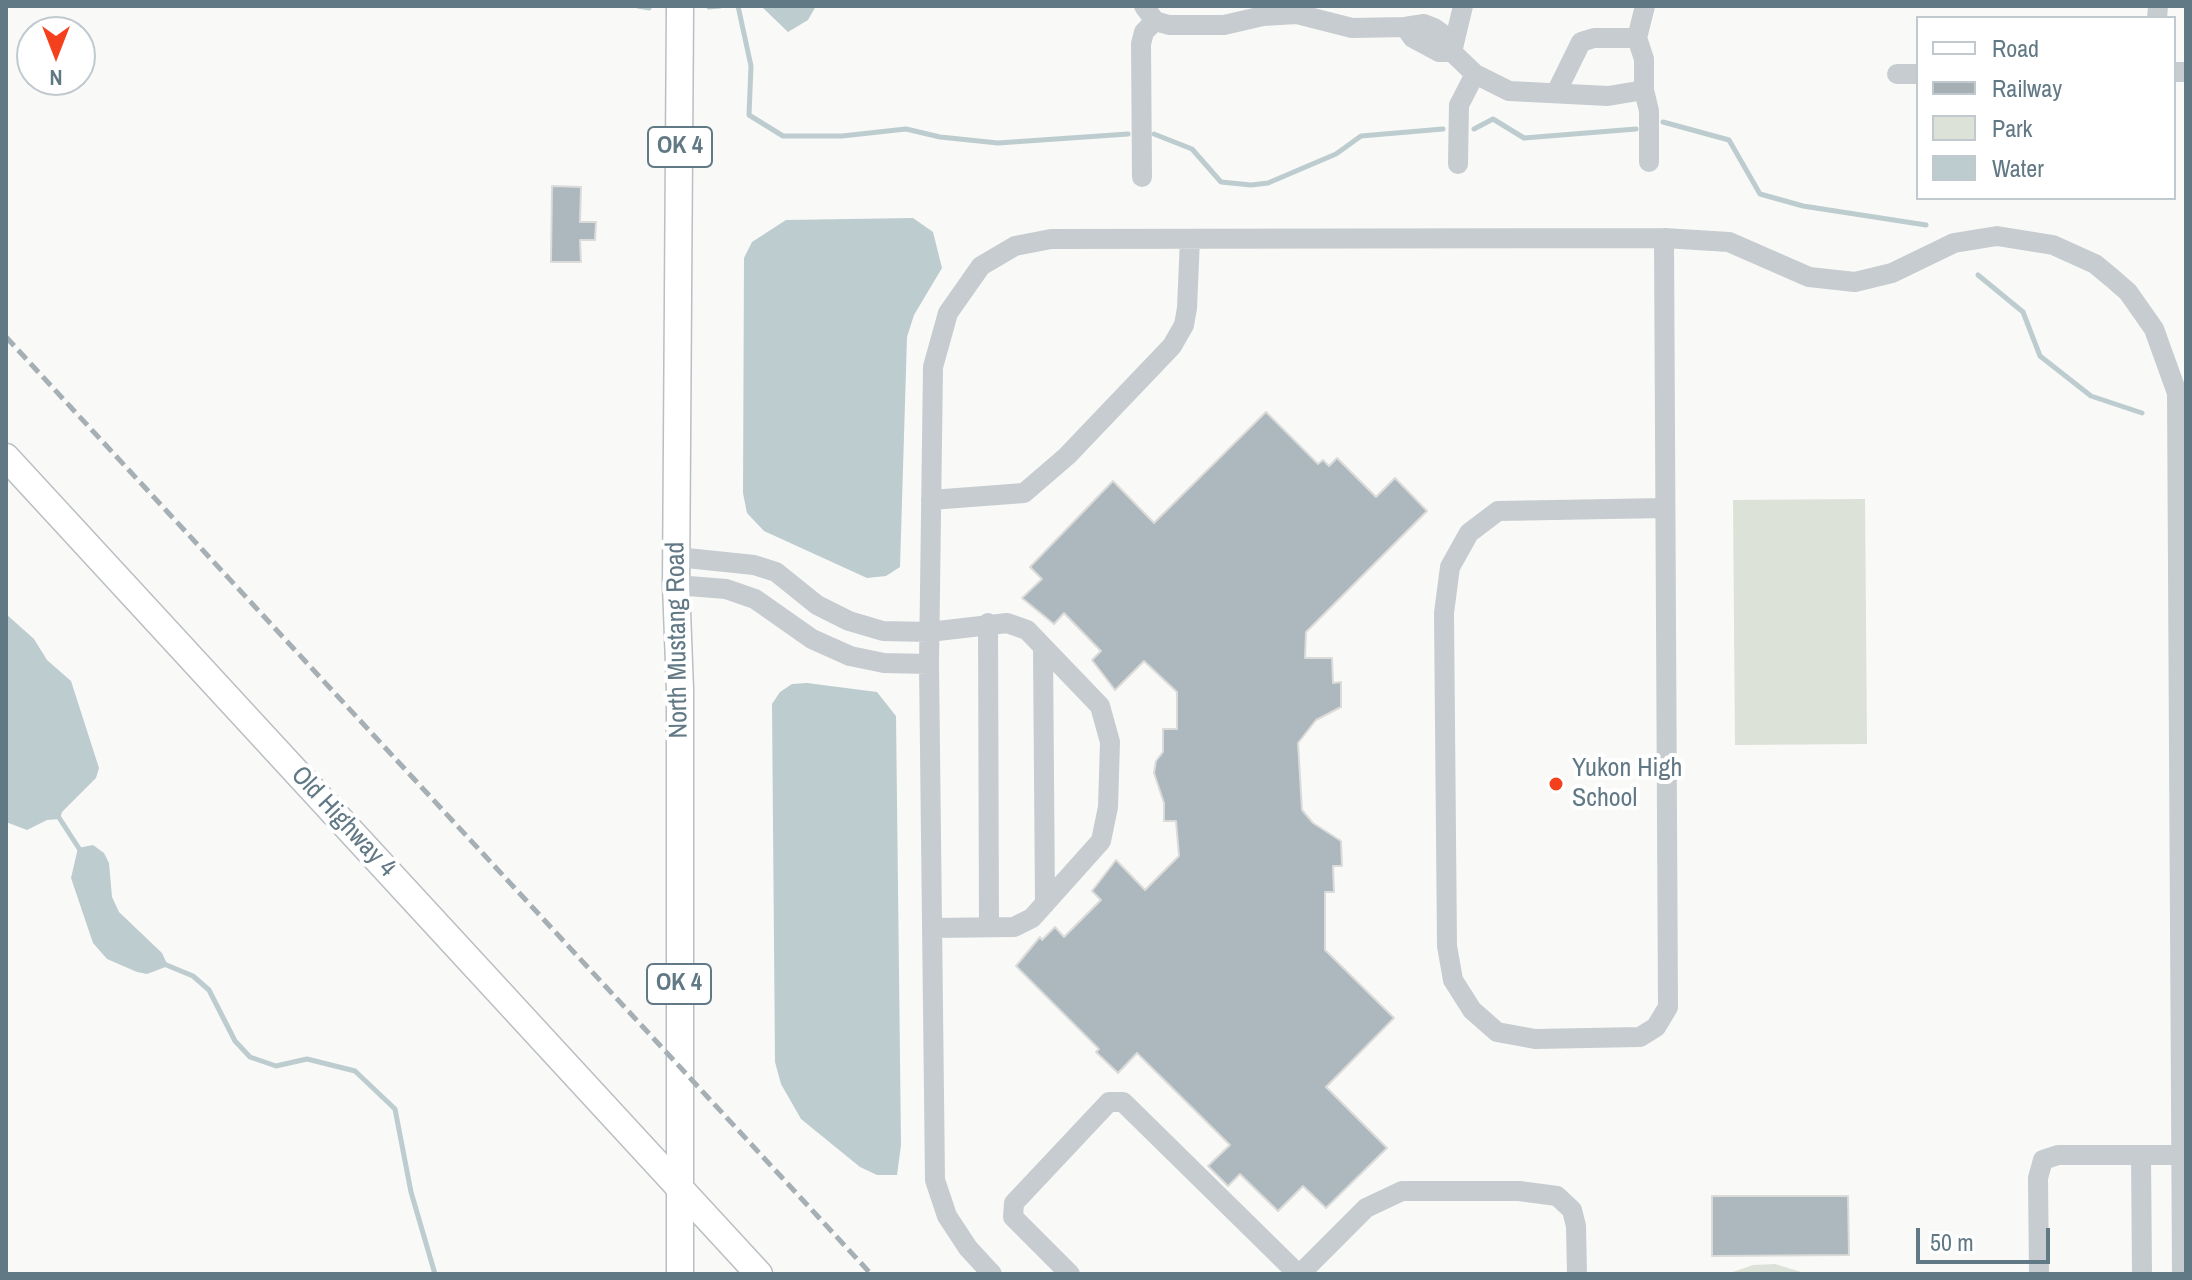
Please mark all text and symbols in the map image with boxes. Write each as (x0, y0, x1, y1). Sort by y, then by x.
north arrow (16, 16, 96, 96)
legend (1916, 16, 2176, 200)
text: Road (1992, 32, 2039, 64)
text: N (49, 63, 63, 93)
text: Railway (1992, 72, 2062, 104)
text: Park (1992, 112, 2032, 144)
road number: OK 4 (648, 127, 712, 167)
text: Water (1992, 152, 2044, 184)
street label: North Mustang Road (661, 541, 695, 739)
place label: Yukon High School (1572, 753, 1682, 814)
street label: Old Highway 4 (284, 760, 402, 884)
marker: Yukon High School (1547, 775, 1565, 793)
road number: OK 4 (647, 964, 711, 1004)
scale bar (1920, 1212, 2054, 1262)
text: 50 m (1930, 1226, 1974, 1258)

